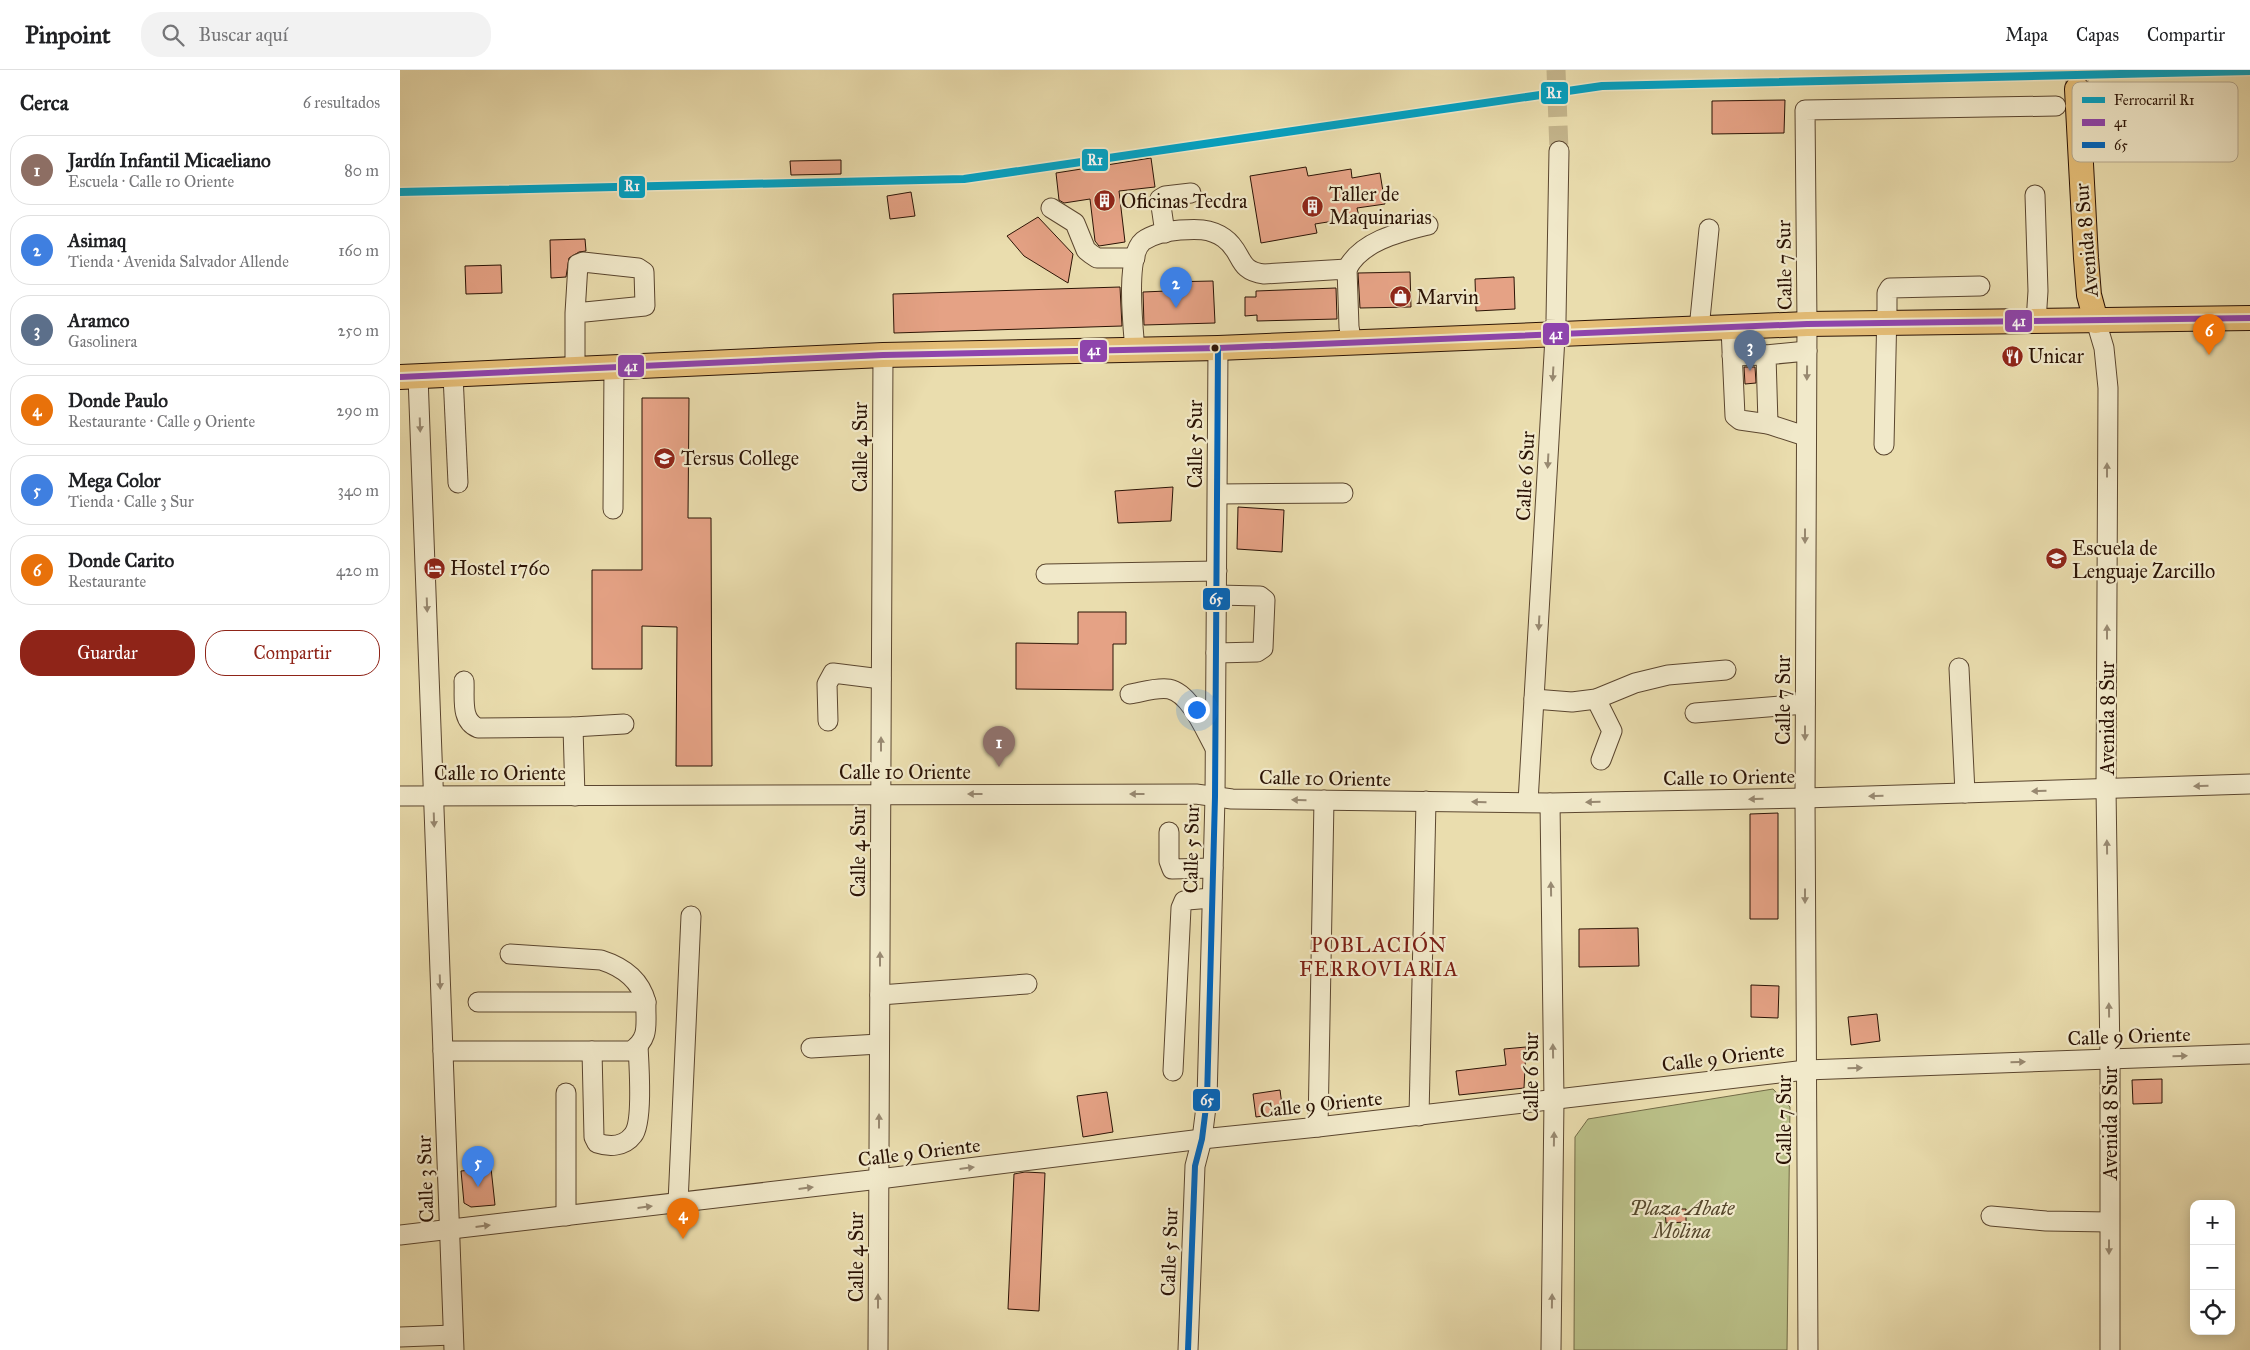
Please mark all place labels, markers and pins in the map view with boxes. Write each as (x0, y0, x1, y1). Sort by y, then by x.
place label: Taller de Maquinarias (1329, 182, 1432, 230)
building icon: Oficinas Tecdra (1093, 189, 1117, 213)
place label: Oficinas Tecdra (1121, 189, 1248, 213)
building icon: Taller de Maquinarias (1301, 194, 1325, 218)
pin: 2 (1160, 267, 1192, 308)
shop icon: Marvin (1388, 285, 1412, 309)
place label: Marvin (1416, 285, 1479, 309)
pin: 6 (2193, 314, 2225, 355)
pin: 3 (1734, 330, 1766, 371)
unlabelled marker (1210, 343, 1220, 353)
restaurant icon: Unicar (2000, 344, 2024, 368)
place label: Unicar (2028, 344, 2084, 368)
school or university icon: Tersus College (653, 446, 677, 470)
place label: Tersus College (681, 446, 799, 471)
place label: Escuela de Lenguaje Zarcillo (2072, 536, 2215, 584)
school or university icon: Escuela de Lenguaje Zarcillo (2044, 547, 2068, 571)
hotel icon: Hostel 1760 (422, 556, 446, 580)
place label: Hostel 1760 (450, 556, 550, 580)
pin: 1 (983, 726, 1015, 767)
pin: 5 (462, 1146, 494, 1187)
pin: 4 (667, 1198, 699, 1239)

